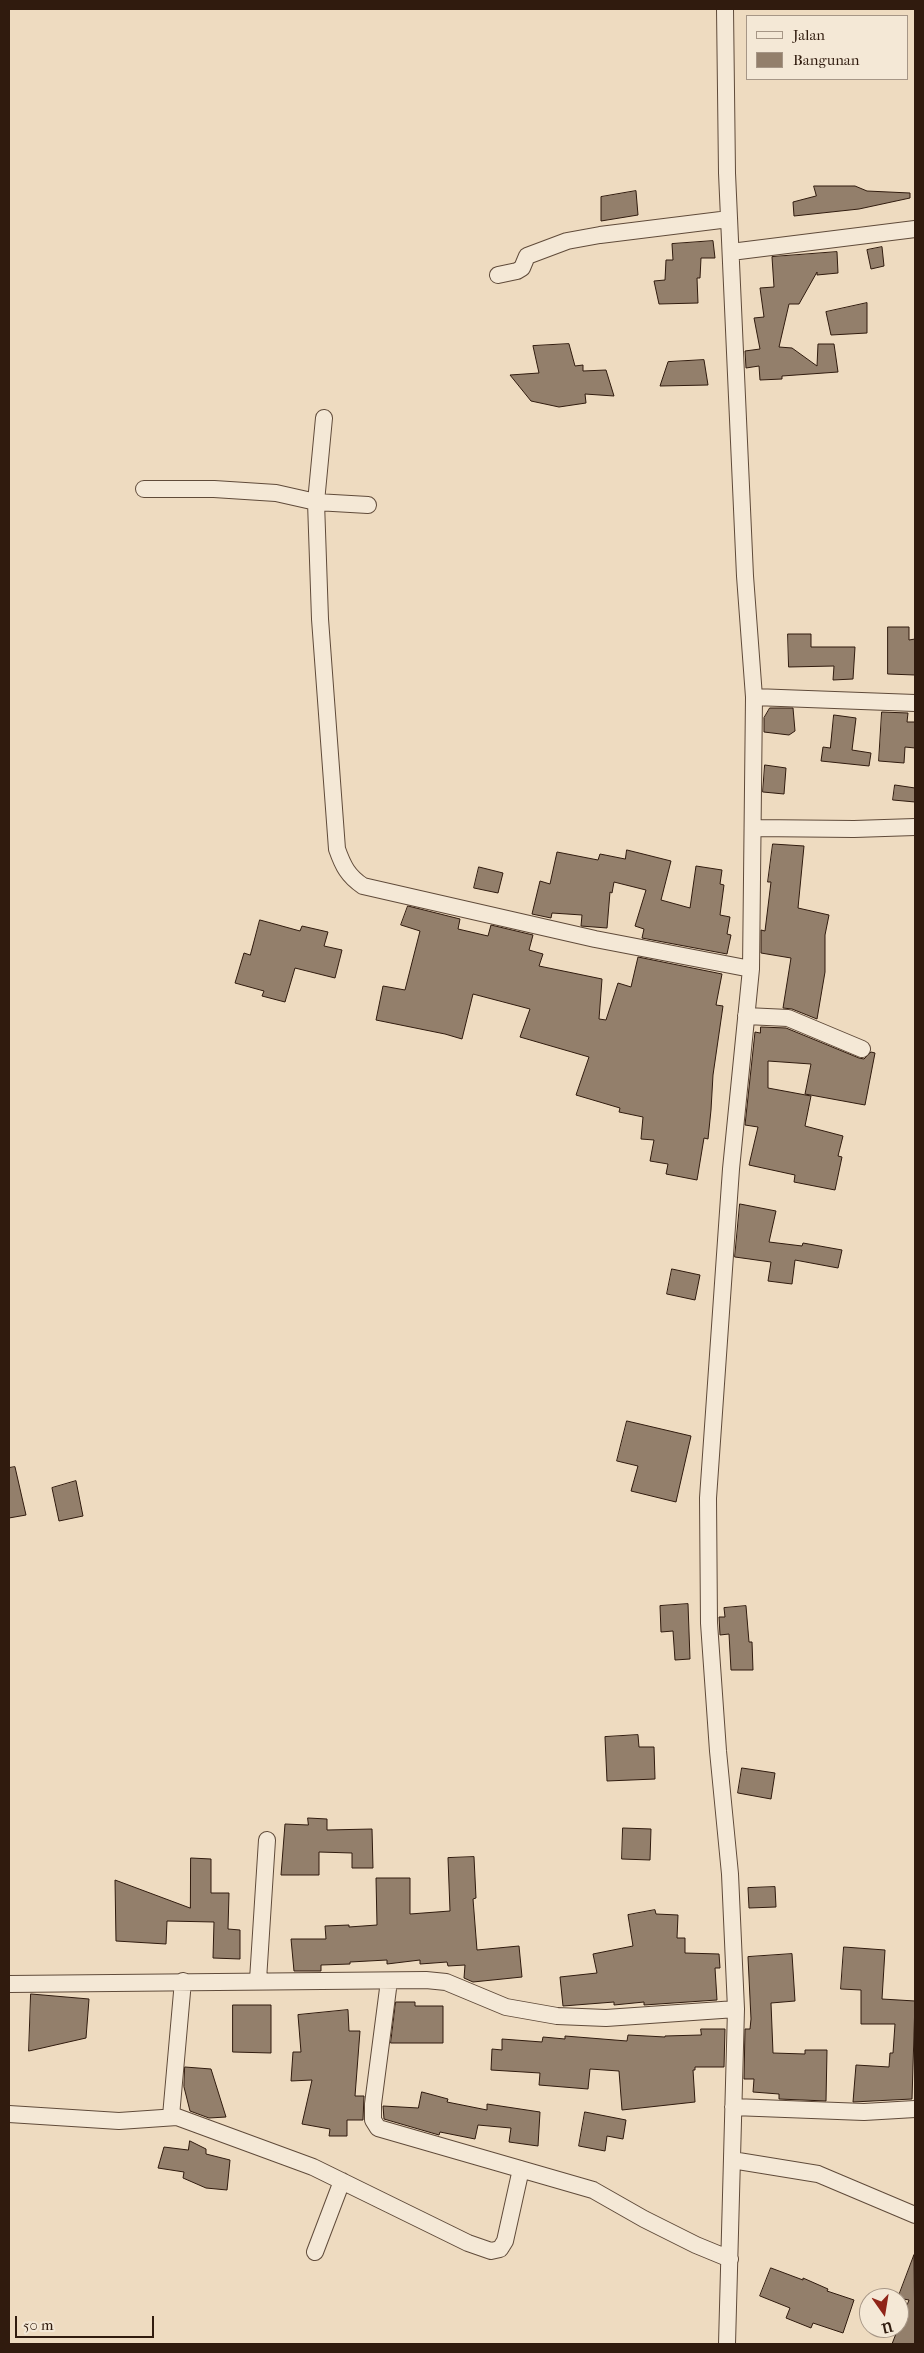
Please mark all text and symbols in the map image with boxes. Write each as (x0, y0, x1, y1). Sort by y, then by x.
legend (746, 15, 909, 80)
text: Jalan (793, 26, 825, 44)
text: Bangunan (793, 51, 860, 69)
north arrow (859, 2288, 909, 2338)
scale bar (18, 2306, 156, 2338)
text: 50 m (23, 2316, 53, 2334)
text: U (880, 2318, 894, 2337)

